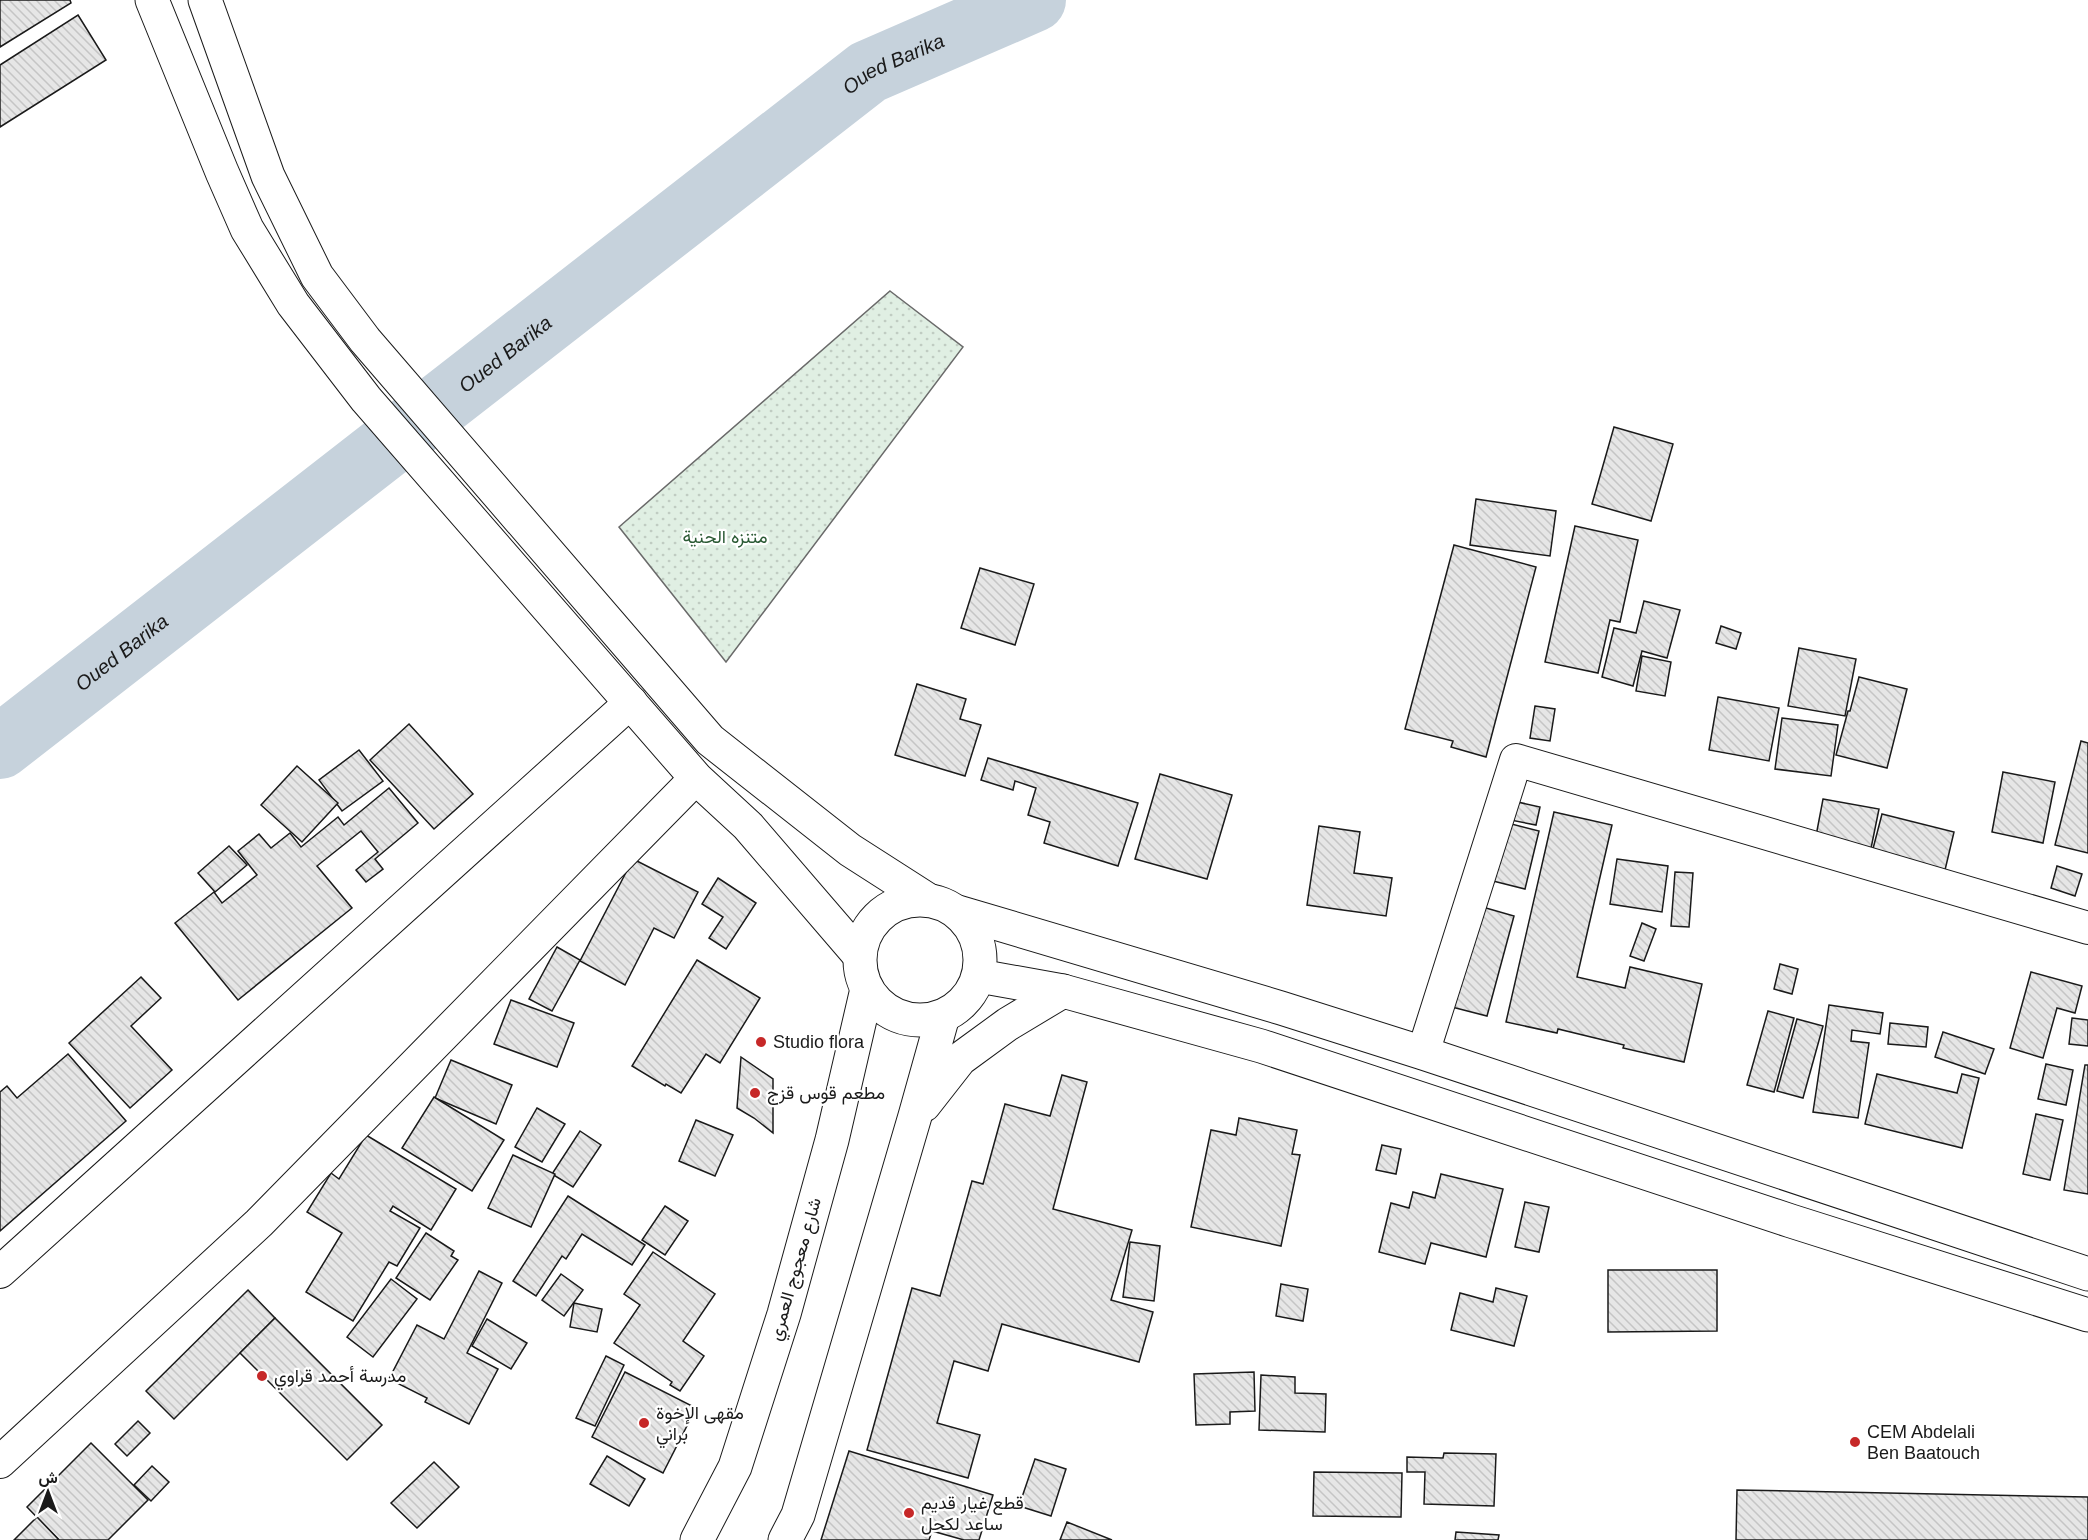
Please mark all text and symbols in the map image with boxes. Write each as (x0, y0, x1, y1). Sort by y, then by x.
water label: Oued Barika (838, 29, 948, 99)
water label: Oued Barika (455, 311, 556, 397)
park label: متنزه الحنية (682, 527, 768, 548)
water label: Oued Barika (71, 610, 172, 695)
place label: Studio flora (773, 1032, 865, 1052)
marker: Studio flora (754, 1035, 768, 1049)
place label: مطعم قوس قزح (767, 1083, 885, 1105)
marker: مطعم قوس قزح (748, 1086, 762, 1100)
street label: شارع معجوج العمري (765, 1195, 830, 1344)
place label: مدرسة أحمد قراوي (274, 1366, 406, 1391)
marker: مدرسة أحمد قراوي (255, 1369, 269, 1383)
place label: مقهى الإخوة براني (656, 1403, 744, 1449)
marker: مقهى الإخوة براني (637, 1416, 651, 1430)
place label: CEM Abdelali Ben Baatouch (1867, 1422, 1980, 1463)
marker: CEM Abdelali Ben Baatouch (1848, 1435, 1862, 1449)
north arrow (18, 1462, 78, 1522)
text: ش (38, 1469, 58, 1487)
place label: قطع غيار قديم ساعد لكحل (921, 1493, 1024, 1535)
marker: قطع غيار قديم ساعد لكحل (902, 1506, 916, 1520)

